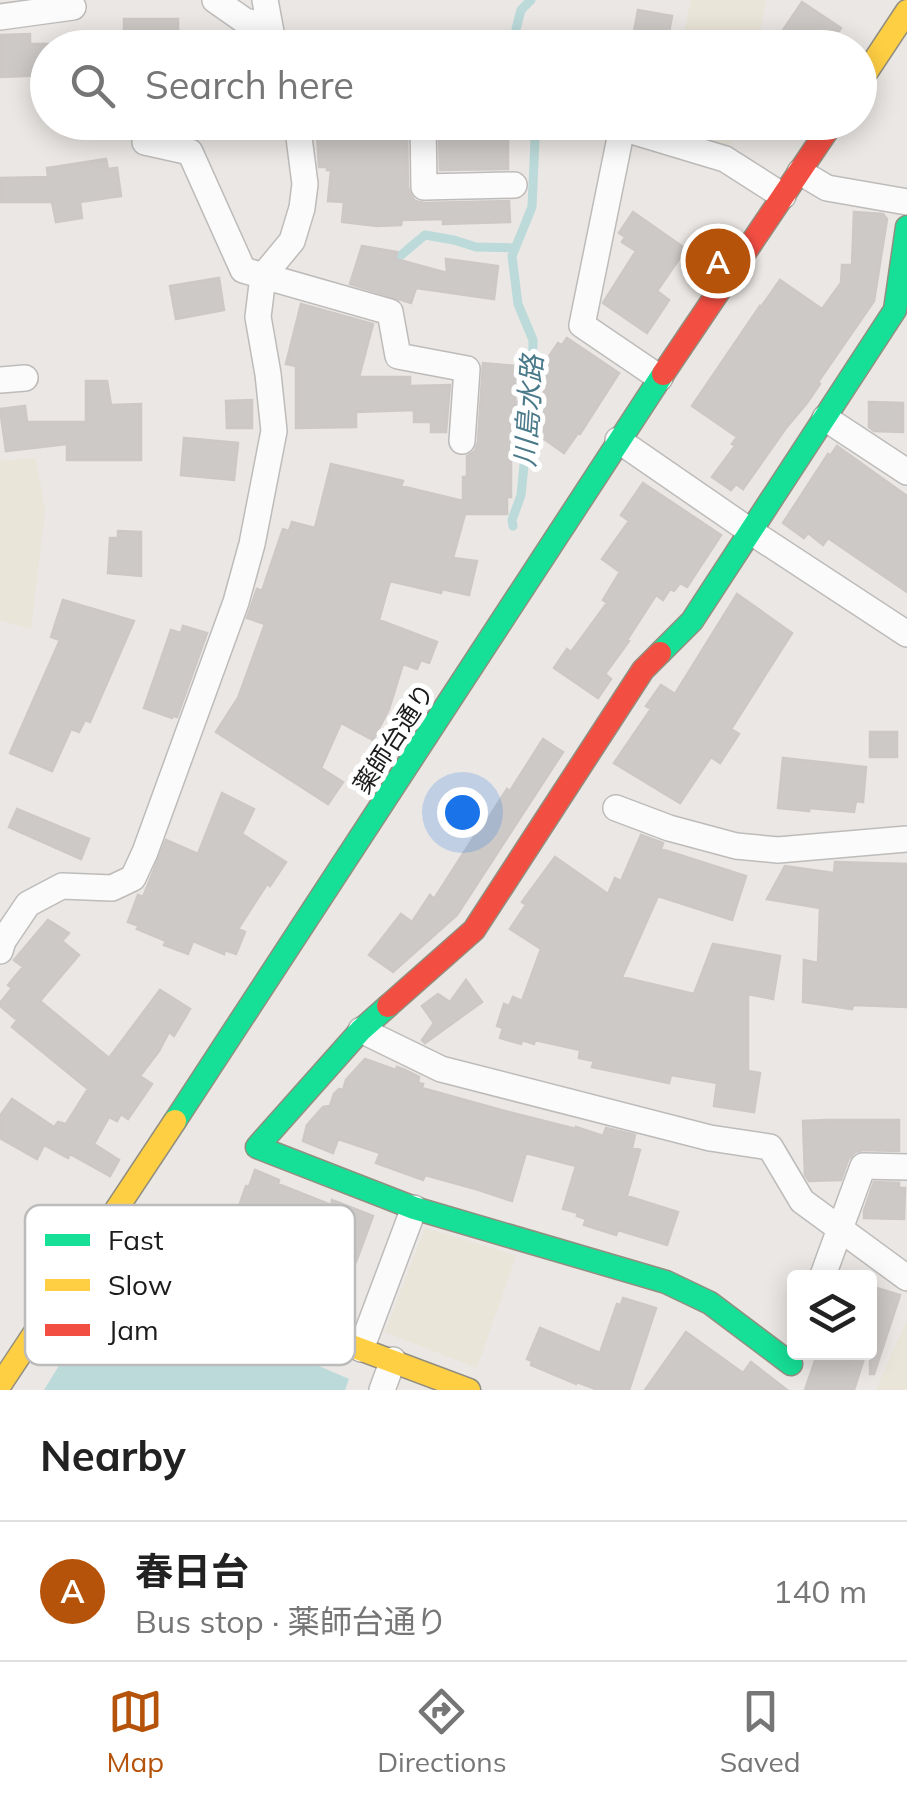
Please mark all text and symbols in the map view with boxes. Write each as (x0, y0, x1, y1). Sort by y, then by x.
search box (30, 30, 877, 140)
icon: search (65, 58, 120, 113)
text: Search here (145, 61, 354, 109)
pin: A (686, 224, 750, 298)
water label: 川島水路 (507, 352, 550, 468)
street label: 薬師台通り (346, 677, 440, 799)
your location (437, 787, 488, 838)
legend (25, 1205, 355, 1365)
text: Fast (108, 1222, 164, 1257)
text: Slow (108, 1267, 172, 1302)
map controls (787, 1270, 877, 1360)
button: layers (787, 1270, 877, 1360)
text: Jam (108, 1312, 159, 1347)
text: Nearby (40, 1429, 186, 1482)
text: 春日台 (135, 1547, 249, 1595)
text: A (60, 1571, 85, 1611)
text: 140 m (773, 1571, 867, 1611)
text: Bus stop · 薬師台通り (135, 1601, 448, 1641)
tab: Map (107, 1684, 164, 1779)
tab: Directions (377, 1684, 507, 1779)
tab: Saved (720, 1684, 800, 1779)

